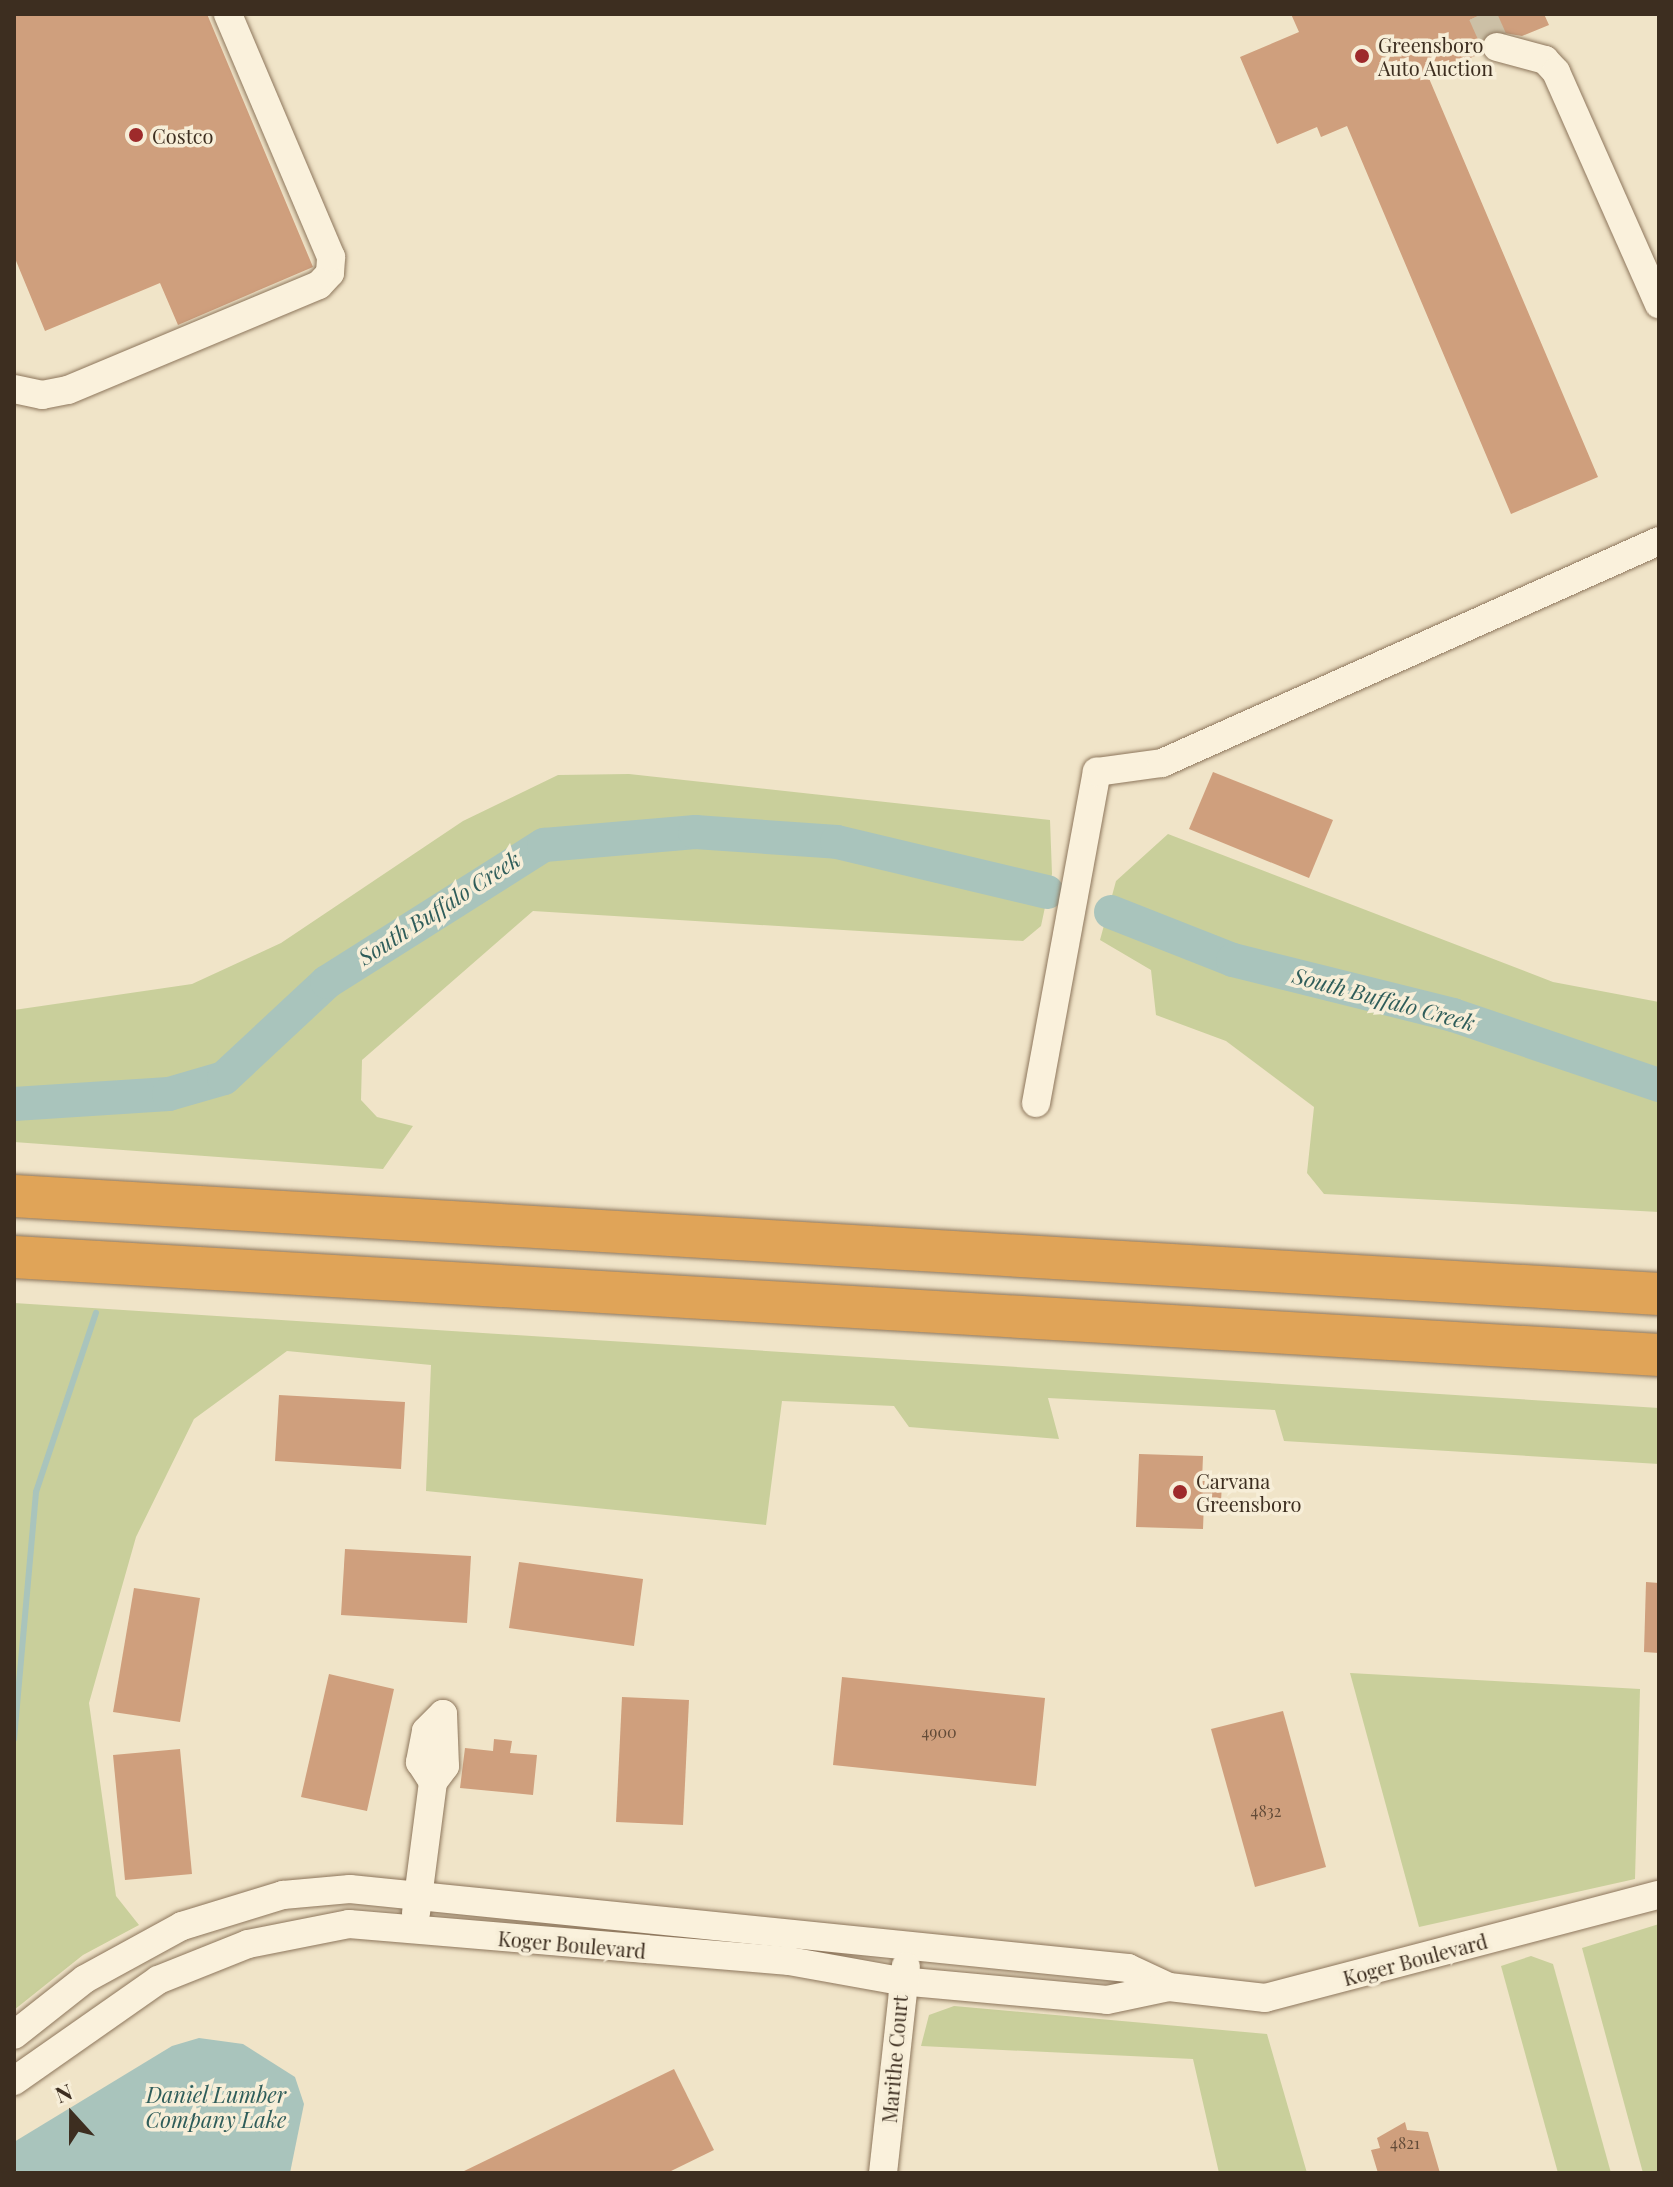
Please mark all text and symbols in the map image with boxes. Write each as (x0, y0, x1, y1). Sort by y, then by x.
place label: Greensboro Auto Auction (1378, 32, 1494, 79)
marker: Greensboro Auto Auction (1353, 47, 1371, 65)
place label: Costco (152, 123, 213, 147)
marker: Costco (127, 126, 145, 144)
water label: South Buffalo Creek (353, 846, 525, 970)
water label: South Buffalo Creek (1290, 962, 1478, 1036)
place label: Carvana Greensboro (1196, 1468, 1301, 1515)
marker: Carvana Greensboro (1171, 1483, 1189, 1501)
house number: 4900 (921, 1722, 957, 1742)
house number: 4832 (1251, 1801, 1281, 1821)
street label: Koger Boulevard (497, 1926, 647, 1962)
street label: Koger Boulevard (1340, 1928, 1490, 1990)
street label: Marithe Court (876, 1994, 912, 2124)
north arrow (32, 2075, 112, 2155)
text: N (51, 2076, 76, 2109)
water label: Daniel Lumber Company Lake (145, 2081, 287, 2132)
house number: 4821 (1390, 2133, 1420, 2153)

